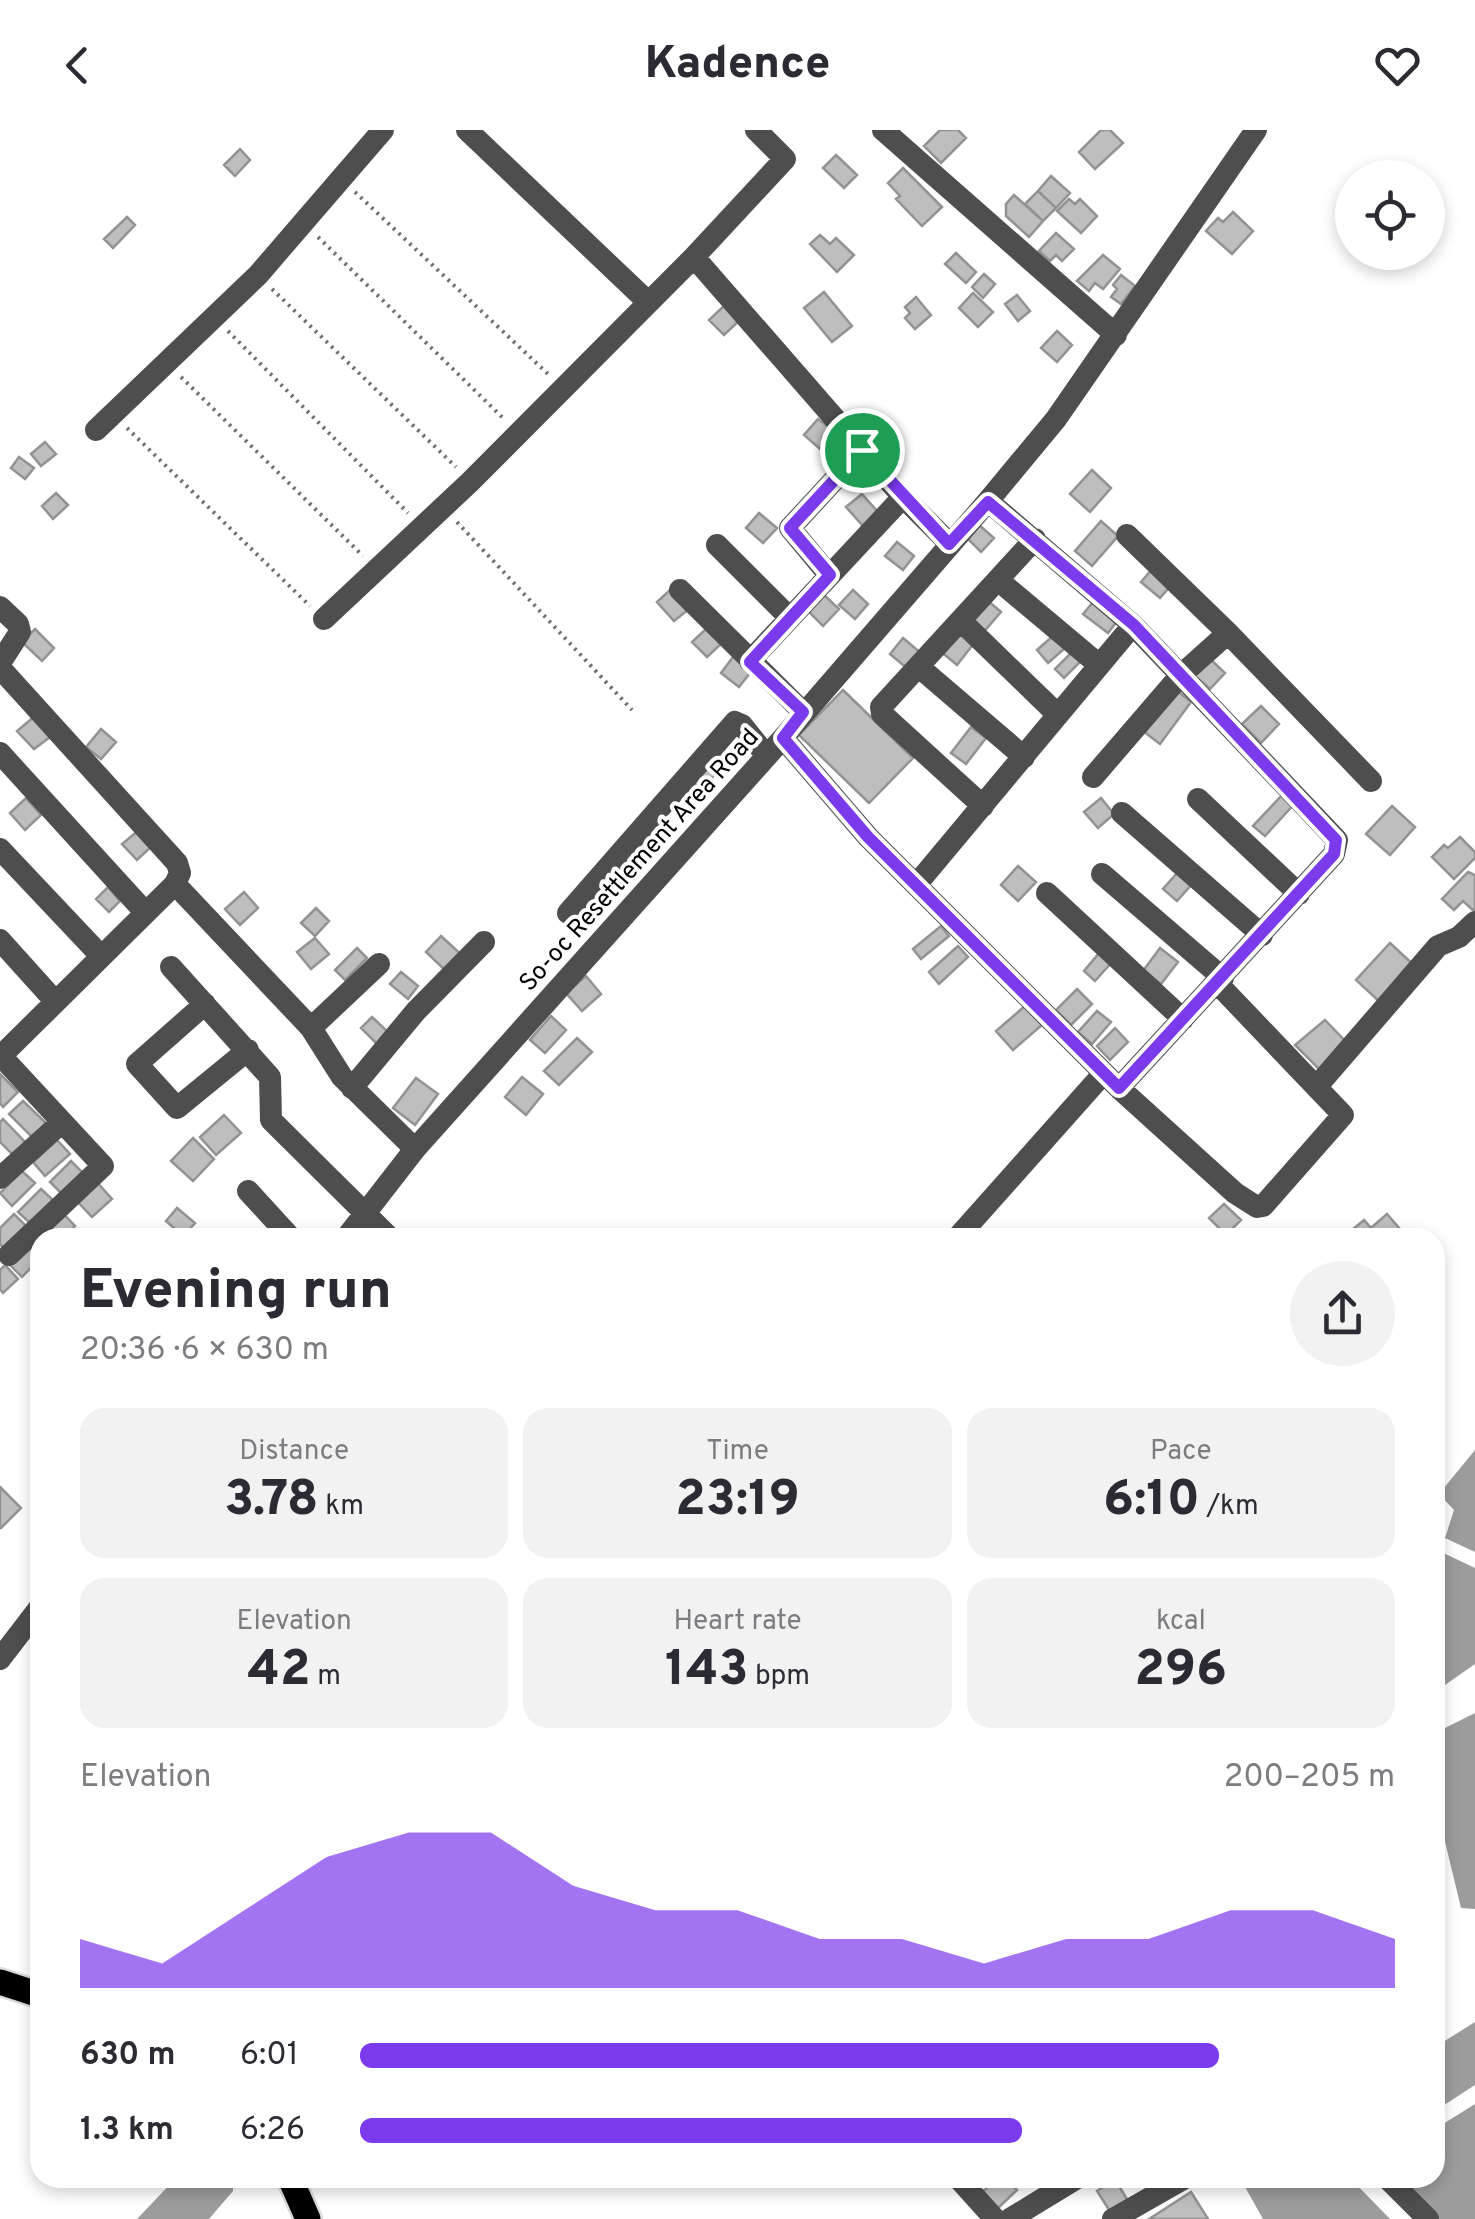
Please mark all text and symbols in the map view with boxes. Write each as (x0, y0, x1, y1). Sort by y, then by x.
text: Kadence (645, 37, 830, 94)
icon: back (50, 38, 105, 93)
icon: heart (1370, 38, 1425, 93)
map controls (1335, 160, 1445, 270)
button: locate (1335, 160, 1445, 270)
pin (820, 408, 905, 493)
icon: arrive (835, 423, 890, 478)
street label: So-oc Resettlement Area Road (513, 723, 767, 999)
text: Evening run (80, 1258, 392, 1328)
button: share (1290, 1261, 1395, 1366)
text: 20:36 · 6 × 630 m (80, 1331, 329, 1371)
text: Distance (239, 1434, 349, 1470)
text: Time (706, 1434, 769, 1470)
text: Pace (1150, 1434, 1212, 1470)
text: 3.78 (224, 1470, 319, 1533)
text: 23:19 (675, 1470, 800, 1533)
text: 6:10 (1103, 1470, 1200, 1533)
text: km (319, 1489, 364, 1525)
text: /km (1200, 1489, 1259, 1525)
text: Elevation (237, 1604, 352, 1640)
text: Heart rate (673, 1604, 802, 1640)
text: kcal (1156, 1604, 1206, 1640)
text: 42 (247, 1640, 311, 1703)
text: 143 (665, 1640, 748, 1703)
text: 296 (1135, 1640, 1227, 1703)
text: m (311, 1659, 341, 1695)
text: bpm (748, 1659, 810, 1695)
text: Elevation (80, 1758, 212, 1798)
text: 200–205 m (1224, 1758, 1395, 1798)
text: 630 m (80, 2036, 175, 2076)
text: 6:01 (240, 2036, 299, 2076)
text: 1.3 km (80, 2111, 174, 2151)
text: 6:26 (240, 2111, 305, 2151)

